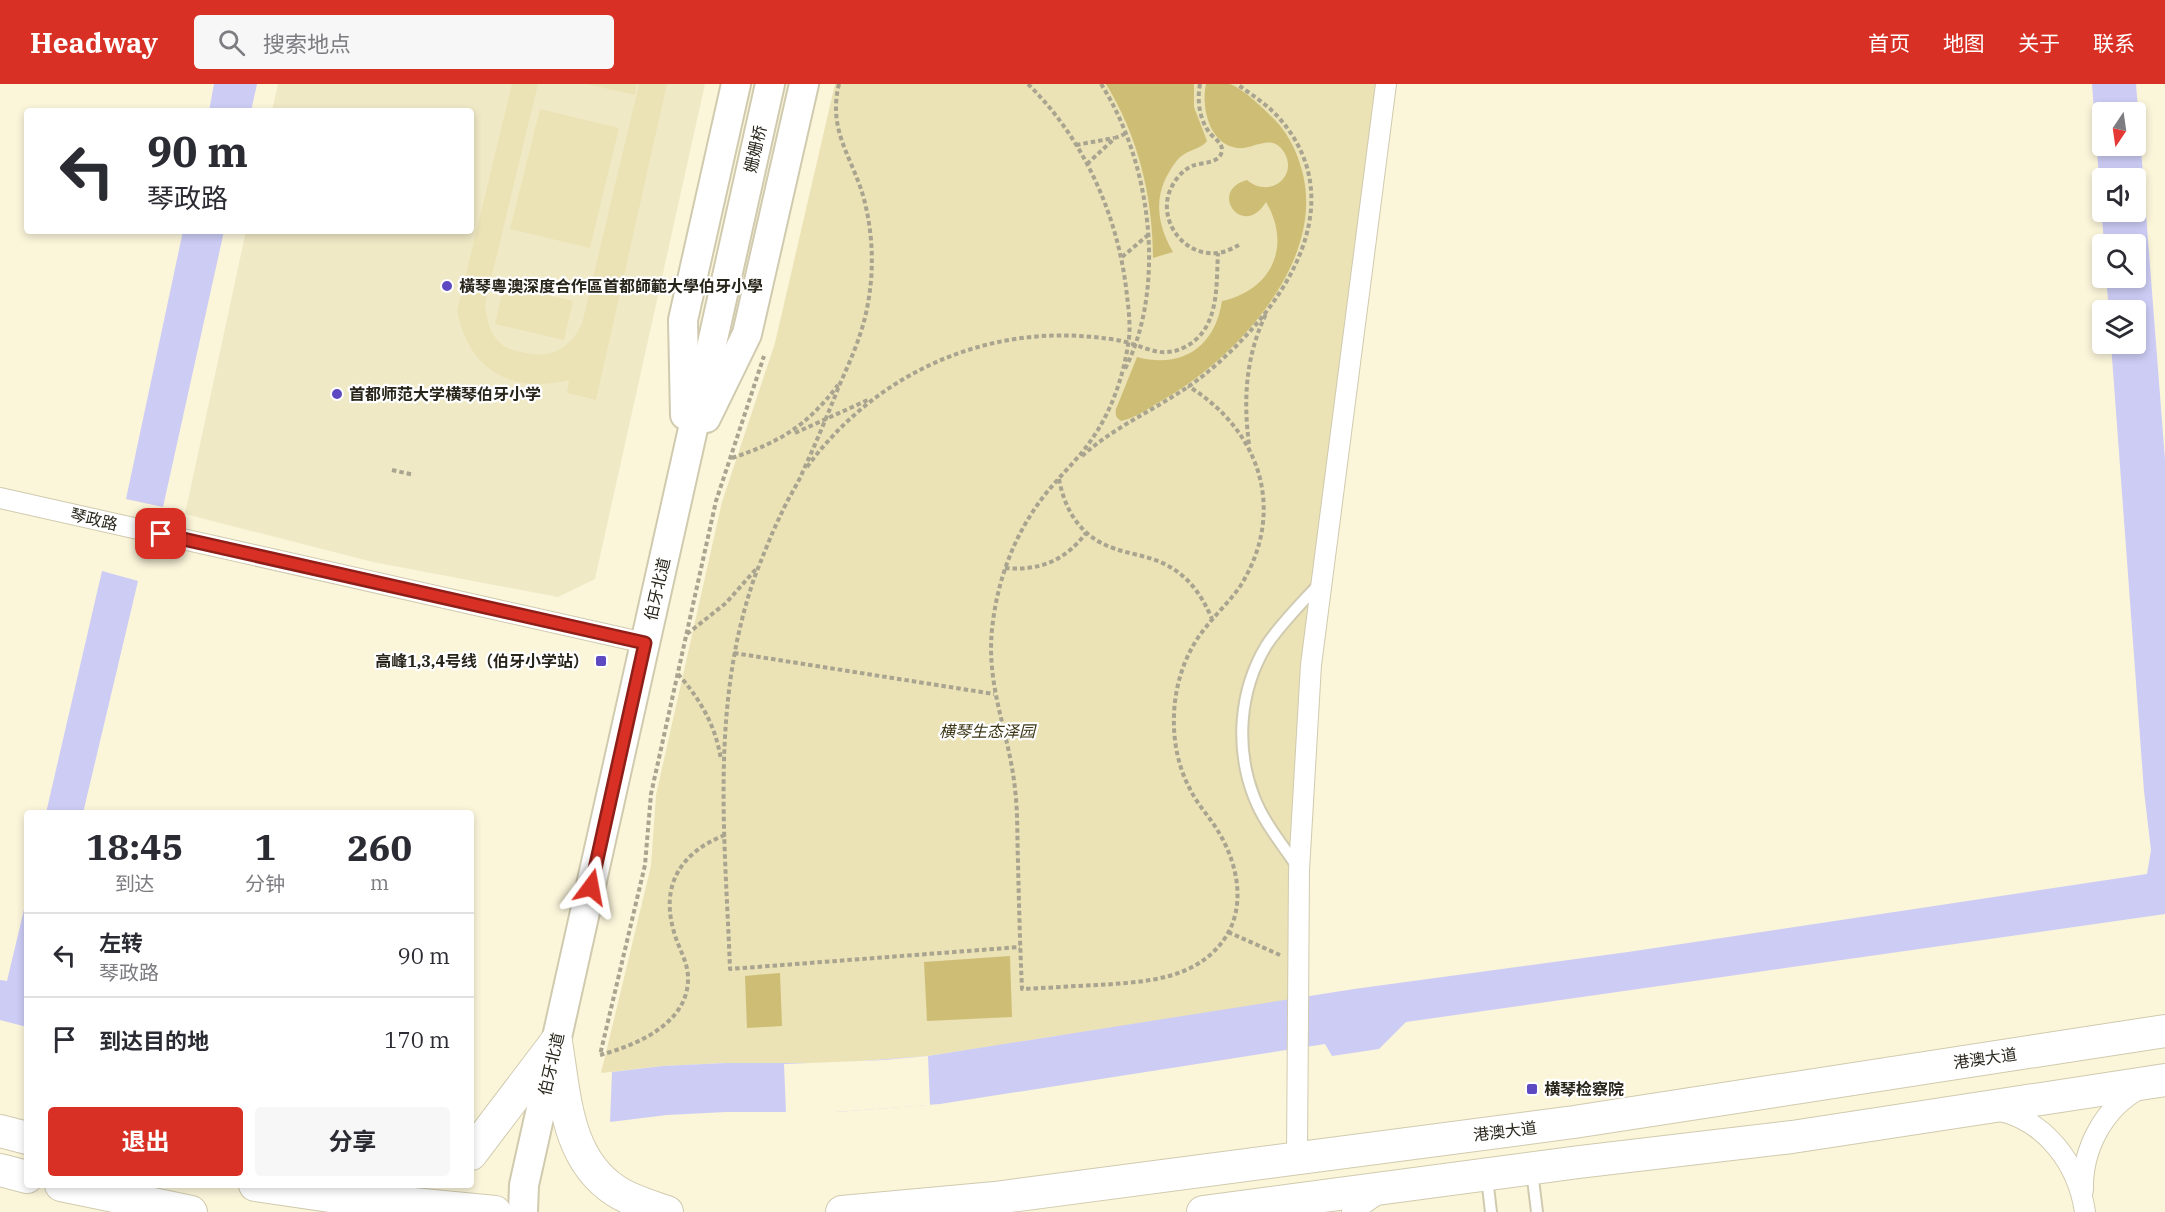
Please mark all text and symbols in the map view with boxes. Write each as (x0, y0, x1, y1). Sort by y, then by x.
search box (194, 15, 614, 69)
text: Headway (30, 24, 158, 61)
icon: search (215, 26, 248, 59)
text: 搜索地点 (263, 29, 351, 58)
text: 首页 (1868, 29, 1910, 57)
text: 地图 (1943, 29, 1985, 57)
text: 关于 (2018, 29, 2060, 57)
text: 联系 (2093, 29, 2135, 57)
north arrow (2092, 102, 2146, 156)
map controls (2092, 102, 2146, 354)
street label: 姗姗桥 (740, 123, 770, 175)
text: 90 m (147, 124, 248, 179)
icon: left (48, 132, 126, 210)
button: sound (2092, 168, 2146, 222)
text: 琴政路 (147, 180, 228, 215)
button: search (2092, 234, 2146, 288)
place label: 橫琴粵澳深度合作區首都師範大學伯牙小學 (459, 276, 763, 296)
marker: 橫琴粵澳深度合作區首都師範大學伯牙小學 (440, 279, 454, 293)
button: layers (2092, 300, 2146, 354)
place label: 首都师范大学横琴伯牙小学 (349, 384, 541, 404)
marker: 首都师范大学横琴伯牙小学 (330, 387, 344, 401)
street label: 琴政路 (68, 504, 120, 534)
pin (135, 508, 186, 559)
icon: arrive (144, 517, 177, 550)
street label: 伯牙北道 (640, 556, 674, 622)
place label: 高峰1,3,4号线（伯牙小学站） (375, 651, 589, 671)
marker: 高峰1,3,4号线（伯牙小学站） (594, 654, 608, 668)
park label: 横琴生态泽园 (939, 721, 1037, 741)
text: 18:45 (86, 823, 183, 870)
text: 1 (254, 823, 276, 870)
text: 260 (347, 824, 412, 871)
position arrow (559, 855, 623, 919)
text: m (370, 869, 389, 896)
text: 到达 (115, 870, 155, 897)
text: 分钟 (245, 870, 285, 897)
text: 左转 (99, 928, 143, 957)
icon: left (48, 939, 81, 972)
text: 90 m (398, 941, 450, 970)
text: 琴政路 (99, 959, 159, 986)
icon: arrive (48, 1023, 81, 1056)
text: 170 m (384, 1025, 450, 1054)
text: 到达目的地 (99, 1026, 209, 1055)
street label: 伯牙北道 (534, 1031, 568, 1097)
street label: 港澳大道 (1952, 1044, 2018, 1072)
place label: 横琴检察院 (1544, 1079, 1624, 1099)
marker: 横琴检察院 (1525, 1082, 1539, 1096)
button: 退出 (48, 1107, 243, 1176)
button: 分享 (255, 1107, 450, 1176)
street label: 港澳大道 (1472, 1117, 1538, 1145)

